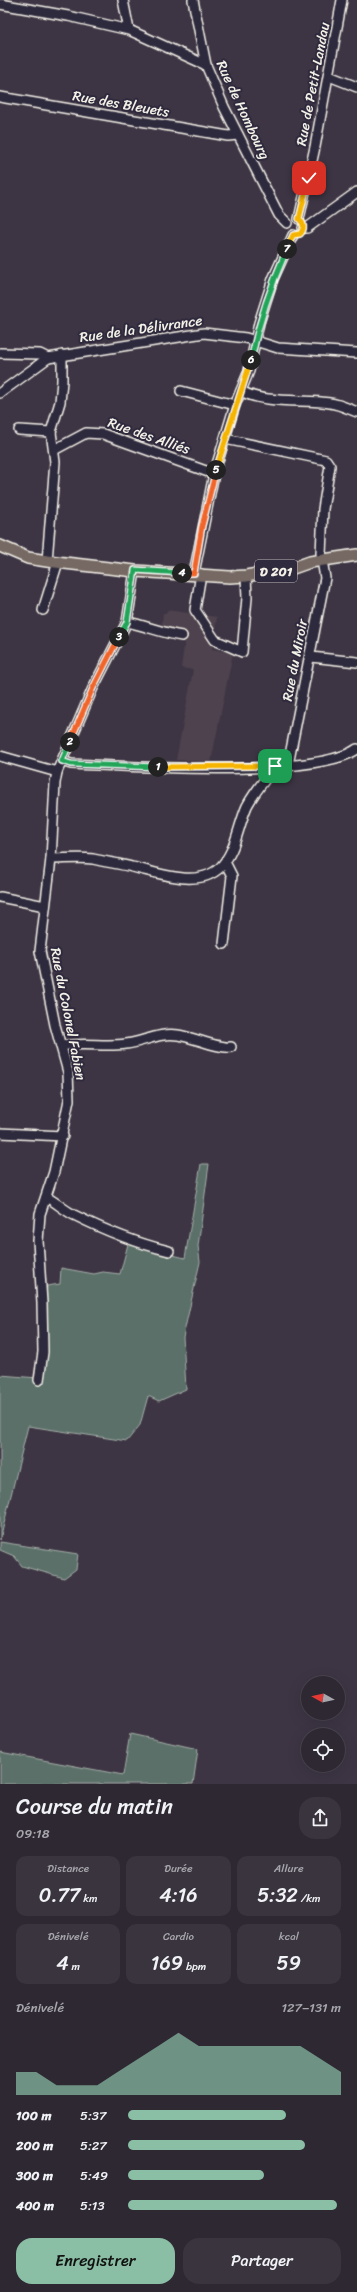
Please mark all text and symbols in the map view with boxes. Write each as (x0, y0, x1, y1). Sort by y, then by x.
street label: Rue de Petit-Landau (289, 20, 337, 148)
street label: Rue de Hombourg (209, 56, 277, 164)
street label: Rue des Bleuets (71, 83, 172, 125)
pin (292, 161, 326, 195)
icon: check (298, 167, 320, 189)
pin: 7 (277, 239, 297, 259)
text: 7 (284, 239, 290, 258)
street label: Rue de la Délivrance (78, 308, 204, 350)
pin: 6 (241, 350, 261, 370)
text: 6 (248, 350, 254, 369)
street label: Rue des Alliés (104, 410, 194, 462)
pin: 5 (206, 460, 226, 480)
text: 5 (213, 460, 219, 479)
road number: D 201 (255, 560, 297, 582)
pin: 4 (172, 563, 192, 583)
text: 4 (179, 563, 185, 582)
street label: Rue du Miroir (275, 616, 315, 703)
pin: 3 (109, 627, 129, 647)
text: 3 (116, 627, 122, 646)
pin: 2 (60, 732, 80, 752)
text: 2 (67, 732, 73, 751)
pin (258, 749, 292, 783)
icon: arrive (264, 755, 286, 777)
pin: 1 (148, 757, 168, 777)
text: 1 (156, 757, 160, 776)
street label: Rue du Colonel Fabien (43, 946, 93, 1083)
north arrow (301, 1676, 345, 1720)
map controls (301, 1676, 345, 1772)
button: locate (301, 1728, 345, 1772)
text: Course du matin (16, 1787, 173, 1826)
button: share (299, 1797, 341, 1839)
text: 09:18 (16, 1822, 50, 1845)
text: Distance (47, 1859, 89, 1878)
text: Durée (164, 1859, 193, 1878)
text: Allure (274, 1859, 304, 1878)
text: 0.77 (39, 1878, 80, 1913)
text: 4:16 (159, 1878, 198, 1913)
text: 5:32 (257, 1878, 298, 1913)
text: km (80, 1889, 98, 1908)
text: /km (298, 1889, 321, 1908)
text: Dénivelé (48, 1927, 89, 1946)
text: Cardio (163, 1927, 194, 1946)
text: kcal (279, 1927, 299, 1946)
text: 4 (56, 1946, 69, 1981)
text: 169 (151, 1946, 183, 1981)
text: 59 (277, 1946, 301, 1981)
text: m (69, 1957, 80, 1976)
text: bpm (183, 1957, 206, 1976)
text: Dénivelé (16, 1996, 64, 2019)
text: 127–131 m (281, 1996, 341, 2019)
text: 100 m (16, 2104, 51, 2127)
text: 5:37 (80, 2104, 106, 2127)
text: 200 m (16, 2134, 53, 2157)
text: 5:27 (80, 2134, 107, 2157)
text: 300 m (16, 2164, 53, 2187)
text: 5:49 (80, 2164, 108, 2187)
text: 400 m (16, 2194, 54, 2217)
text: 5:13 (80, 2194, 105, 2217)
button: Enregistrer (16, 2238, 175, 2284)
button: Partager (183, 2238, 341, 2284)

